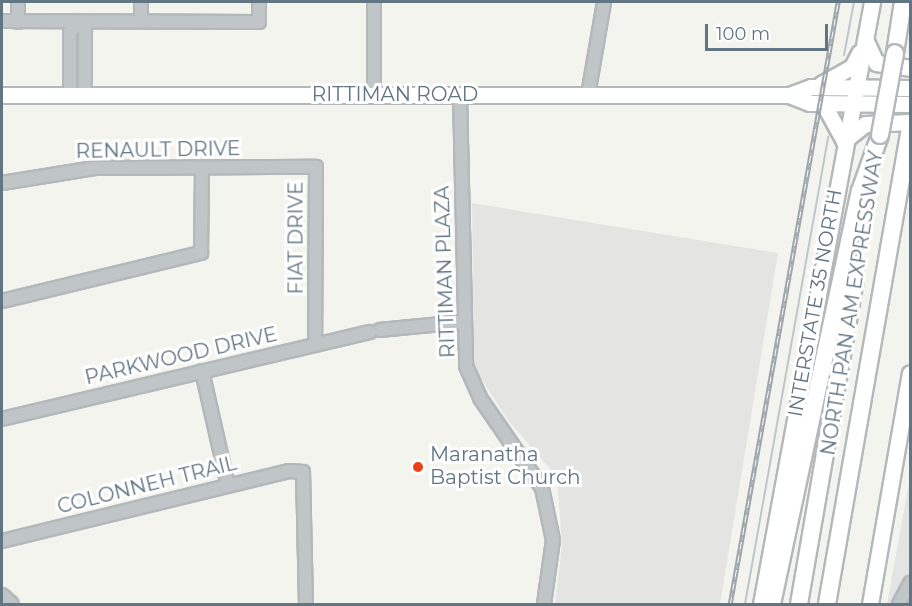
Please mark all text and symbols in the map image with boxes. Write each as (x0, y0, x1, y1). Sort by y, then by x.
scale bar (708, 12, 831, 50)
text: 100 m (716, 23, 770, 45)
street label: RITTIMAN ROAD (312, 82, 478, 106)
street label: RENAULT DRIVE (75, 137, 241, 163)
street label: NORTH PAN AM EXPRESSWAY (816, 149, 888, 457)
street label: FIAT DRIVE (284, 182, 308, 294)
street label: RITTIMAN PLAZA (430, 185, 460, 359)
street label: INTERSTATE 35 NORTH (783, 187, 847, 419)
street label: PARKWOOD DRIVE (83, 322, 279, 390)
place label: Maranatha Baptist Church (430, 443, 581, 490)
street label: COLONNEH TRAIL (55, 451, 239, 519)
marker: Maranatha Baptist Church (411, 460, 425, 474)

